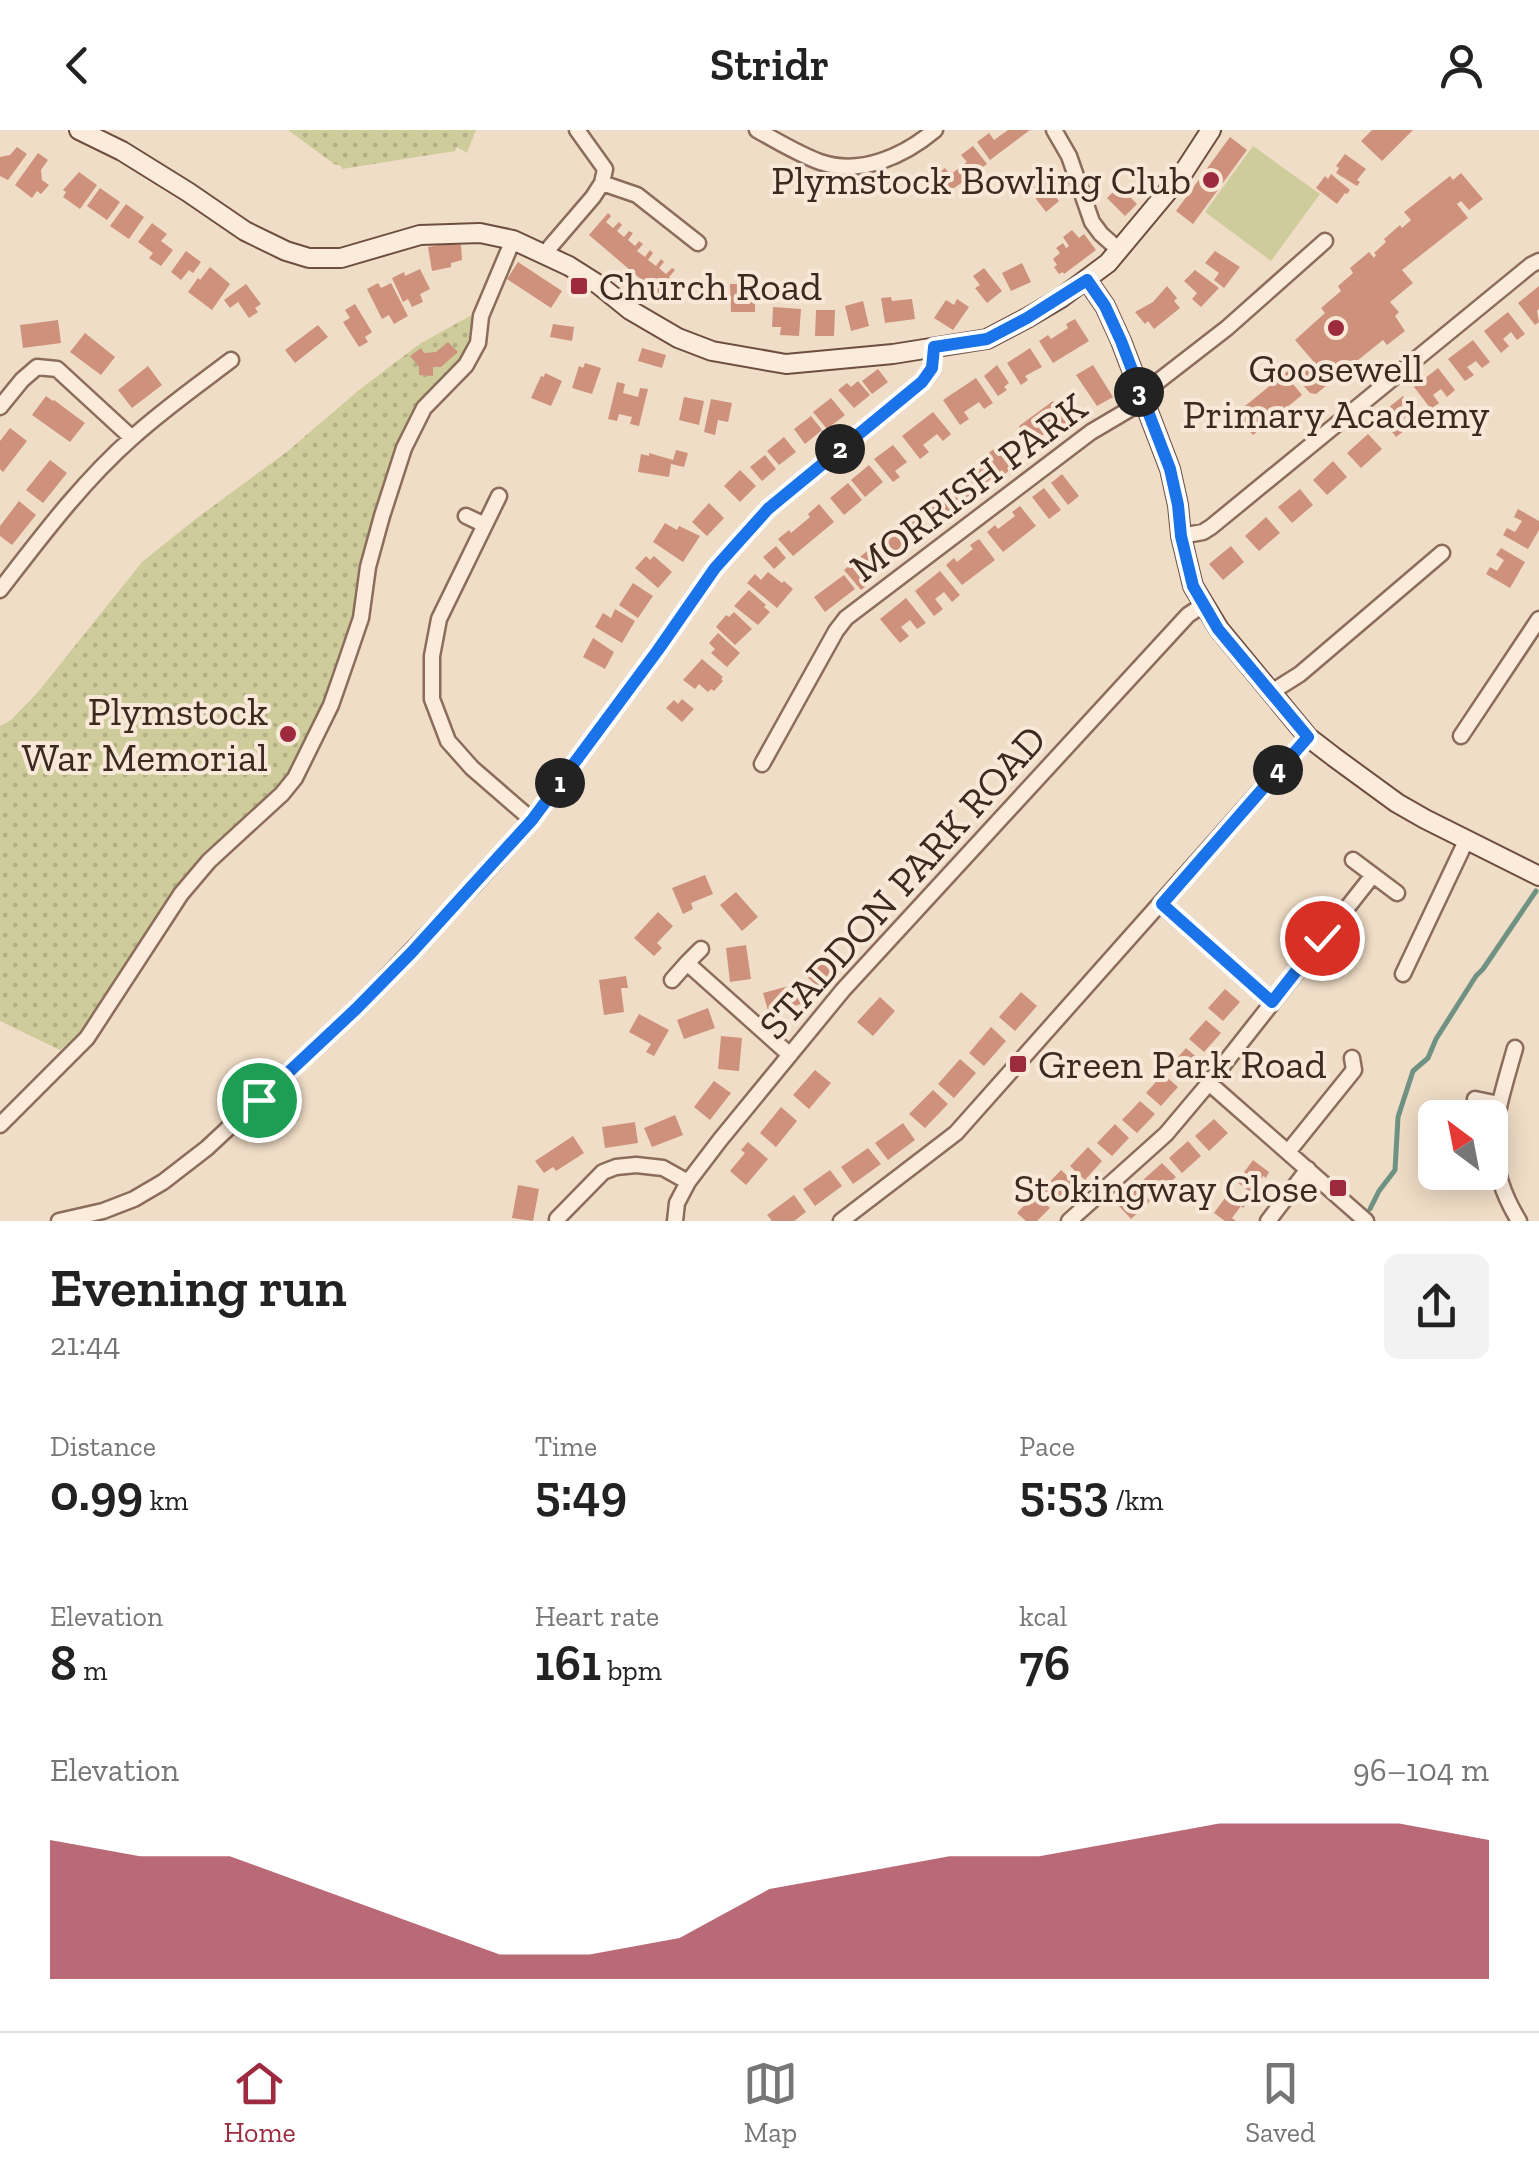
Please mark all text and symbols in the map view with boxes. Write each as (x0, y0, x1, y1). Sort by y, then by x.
icon: back (50, 38, 105, 93)
text: Stridr (710, 38, 829, 92)
icon: person (1434, 38, 1489, 93)
place label: Plymstock Bowling Club (771, 156, 1191, 204)
marker: Plymstock Bowling Club (1200, 169, 1222, 191)
place label: Church Road (599, 262, 822, 310)
marker: Church Road (568, 275, 590, 297)
marker: Goosewell Primary Academy (1325, 317, 1347, 339)
place label: Goosewell Primary Academy (1183, 344, 1490, 438)
pin: 3 (1114, 367, 1164, 417)
text: 3 (1132, 375, 1146, 408)
street label: MORRISH PARK (840, 382, 1096, 591)
pin: 2 (815, 424, 865, 474)
text: 2 (832, 432, 848, 465)
place label: Plymstock War Memorial (22, 687, 268, 781)
street label: STADDON PARK ROAD (749, 715, 1055, 1049)
marker: Plymstock War Memorial (277, 723, 299, 745)
pin: 4 (1253, 745, 1303, 795)
text: 4 (1270, 753, 1286, 786)
pin: 1 (535, 758, 585, 808)
text: 1 (554, 766, 566, 799)
pin (1280, 896, 1365, 981)
icon: check (1295, 911, 1350, 966)
place label: Green Park Road (1038, 1040, 1327, 1088)
marker: Green Park Road (1007, 1053, 1029, 1075)
pin (217, 1058, 302, 1143)
icon: arrive (232, 1073, 287, 1128)
north arrow (1418, 1100, 1508, 1190)
map controls (1418, 1100, 1508, 1190)
place label: Stokingway Close (1013, 1164, 1318, 1212)
marker: Stokingway Close (1327, 1177, 1349, 1199)
text: Evening run (50, 1254, 347, 1320)
button: share (1384, 1254, 1489, 1359)
text: 21:44 (50, 1325, 120, 1363)
text: Distance (50, 1430, 156, 1463)
text: Time (535, 1430, 597, 1463)
text: Pace (1019, 1430, 1075, 1463)
text: 0.99 (50, 1463, 143, 1523)
text: 5:49 (535, 1463, 627, 1523)
text: 5:53 (1019, 1463, 1109, 1523)
text: km (143, 1484, 188, 1517)
text: /km (1109, 1484, 1163, 1517)
text: Elevation (50, 1600, 163, 1633)
text: Heart rate (535, 1600, 659, 1633)
text: kcal (1019, 1600, 1067, 1633)
text: 8 (50, 1633, 77, 1693)
text: 161 (535, 1633, 601, 1693)
text: 76 (1019, 1633, 1070, 1693)
text: m (77, 1654, 107, 1687)
text: bpm (601, 1654, 662, 1687)
text: Elevation (50, 1751, 179, 1789)
text: 96–104 m (1353, 1751, 1489, 1789)
tab: Home (224, 2056, 296, 2149)
tab: Map (743, 2056, 798, 2149)
tab: Saved (1245, 2056, 1315, 2149)

